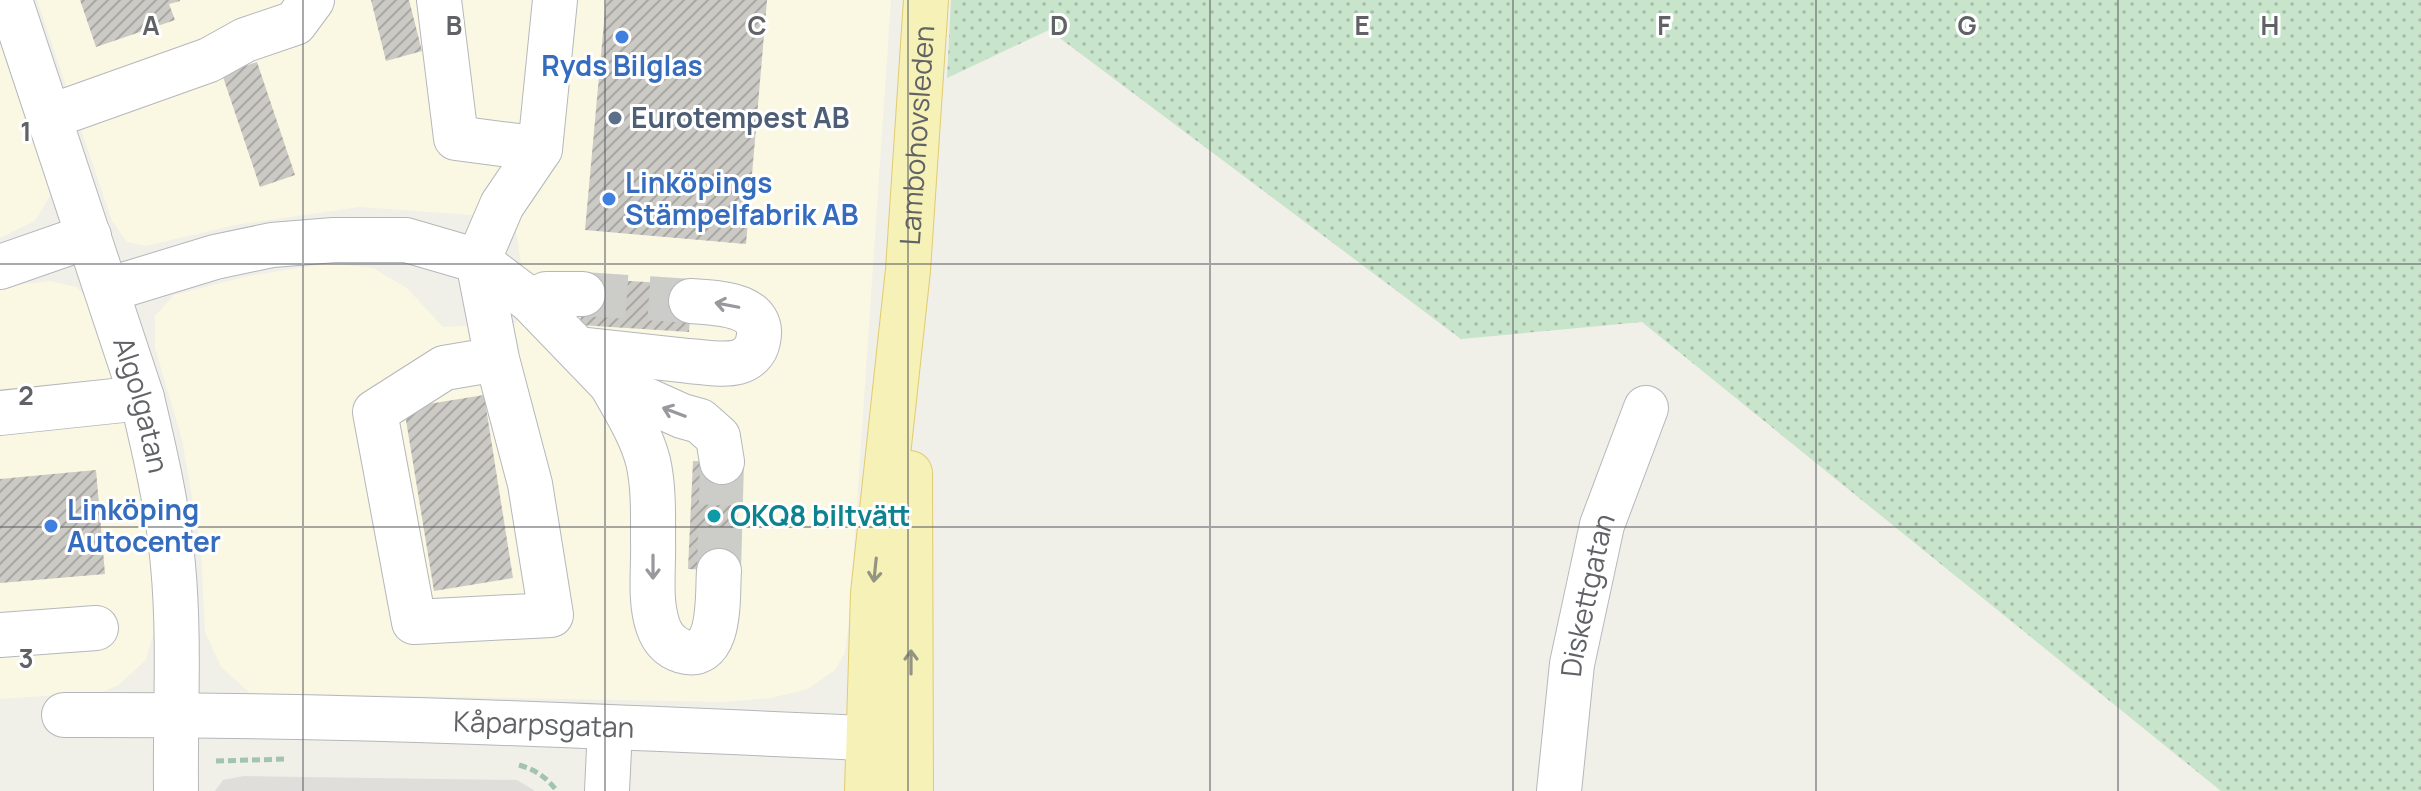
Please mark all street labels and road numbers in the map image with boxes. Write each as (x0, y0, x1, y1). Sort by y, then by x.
street label: Lambohovsleden (890, 24, 942, 246)
street label: Algolgatan (105, 332, 178, 476)
street label: Diskettgatan (1551, 507, 1623, 679)
street label: Kåparpsgatan (453, 701, 635, 746)

